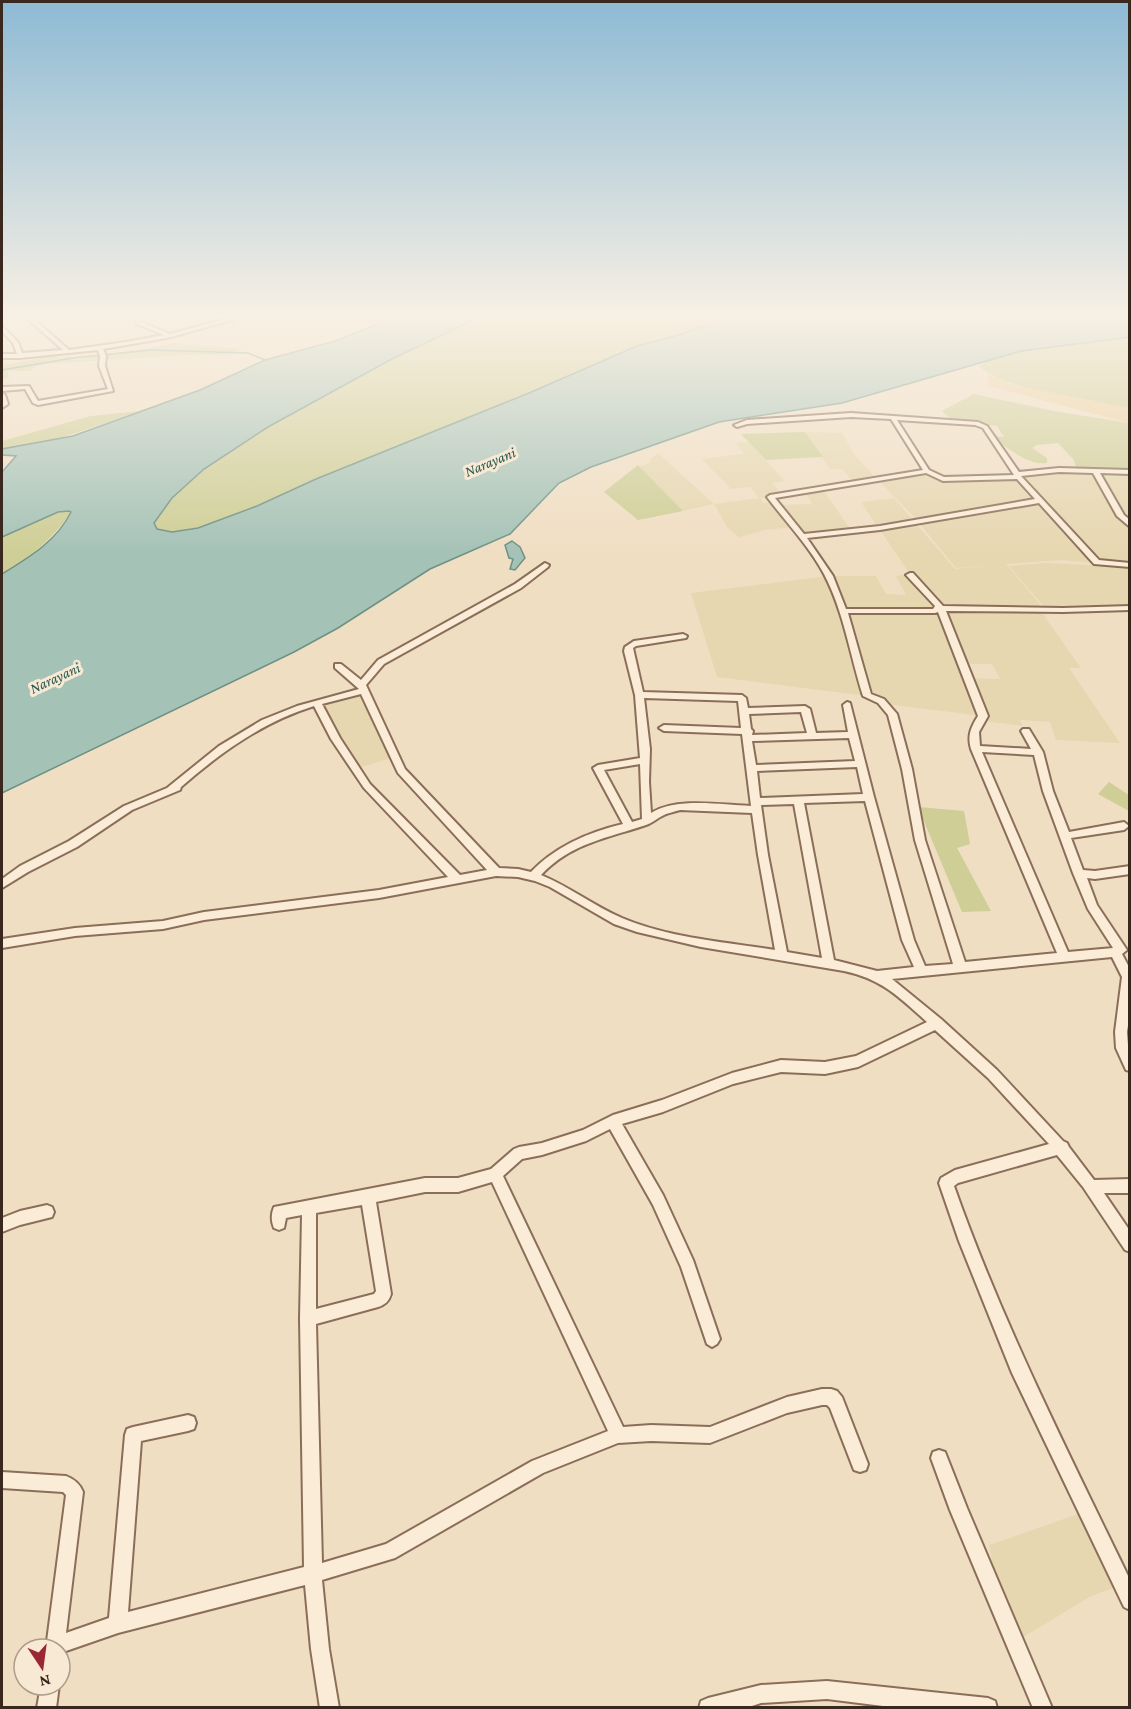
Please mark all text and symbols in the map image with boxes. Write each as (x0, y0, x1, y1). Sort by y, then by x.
water label: Narayani (462, 444, 519, 481)
water label: Narayani (27, 659, 84, 698)
north arrow (12, 1637, 72, 1697)
text: N (38, 1672, 52, 1691)

